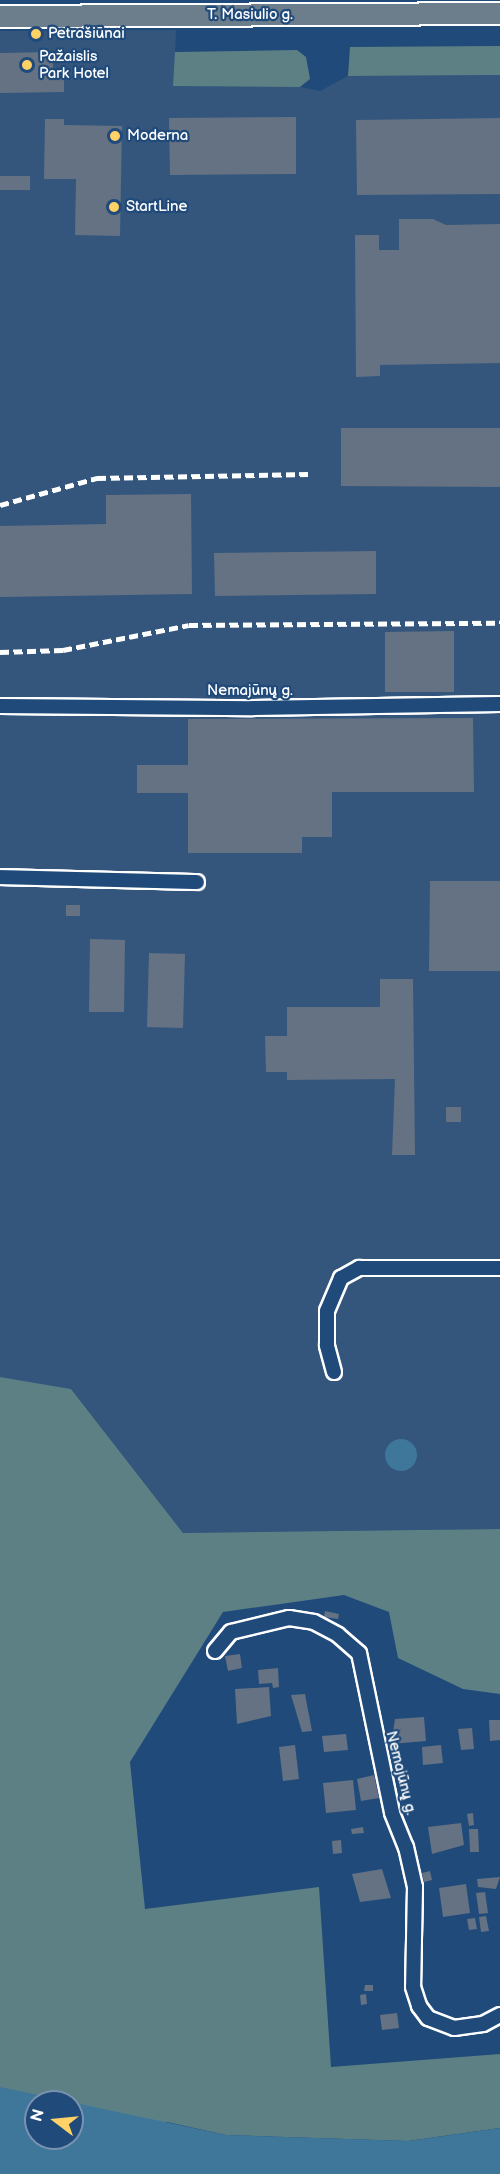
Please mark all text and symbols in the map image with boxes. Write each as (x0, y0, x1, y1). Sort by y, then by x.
street label: T. Masiulio g. (207, 6, 293, 24)
place label: Petrašiūnai (48, 25, 125, 43)
marker: Petrašiūnai (29, 27, 43, 41)
place label: Pažaislis Park Hotel (39, 47, 109, 82)
marker: Pažaislis Park Hotel (20, 58, 34, 72)
place label: Moderna (127, 127, 188, 145)
marker: Moderna (108, 129, 122, 143)
place label: StartLine (126, 198, 187, 216)
marker: StartLine (107, 200, 121, 214)
street label: Nemajūnų g. (207, 682, 293, 700)
street label: Nemajūnų g. (382, 1729, 420, 1817)
north arrow (24, 2090, 84, 2150)
text: N (27, 2107, 49, 2124)

